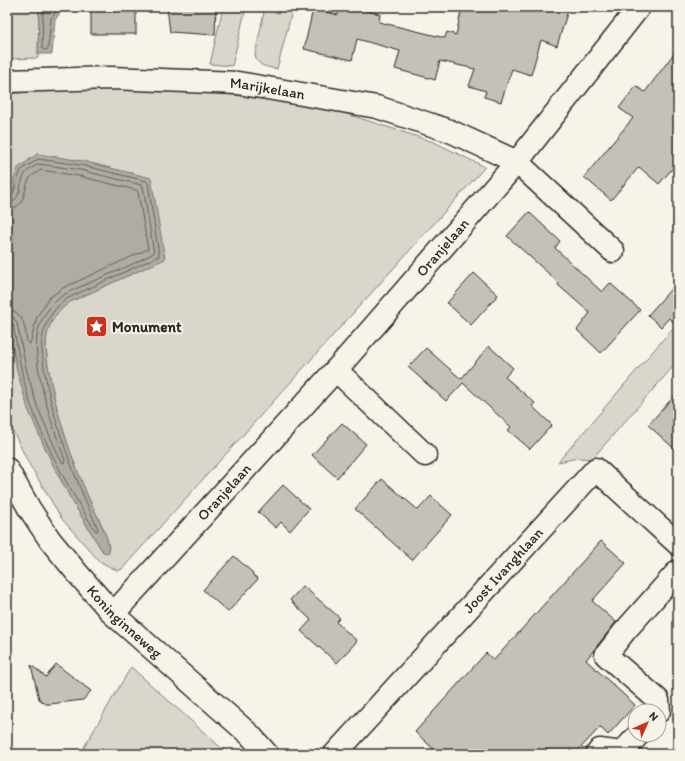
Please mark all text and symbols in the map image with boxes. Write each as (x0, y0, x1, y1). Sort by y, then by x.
street label: Marijkelaan (230, 74, 306, 103)
street label: Oranjelaan (412, 215, 473, 280)
place icon: Monument (84, 314, 110, 340)
place label: Monument (112, 318, 182, 336)
street label: Oranjelaan (194, 460, 255, 525)
street label: Joost Ivanghlaan (459, 524, 547, 617)
street label: Koninginneweg (83, 582, 166, 662)
north arrow (627, 703, 667, 743)
text: N (646, 709, 661, 724)

